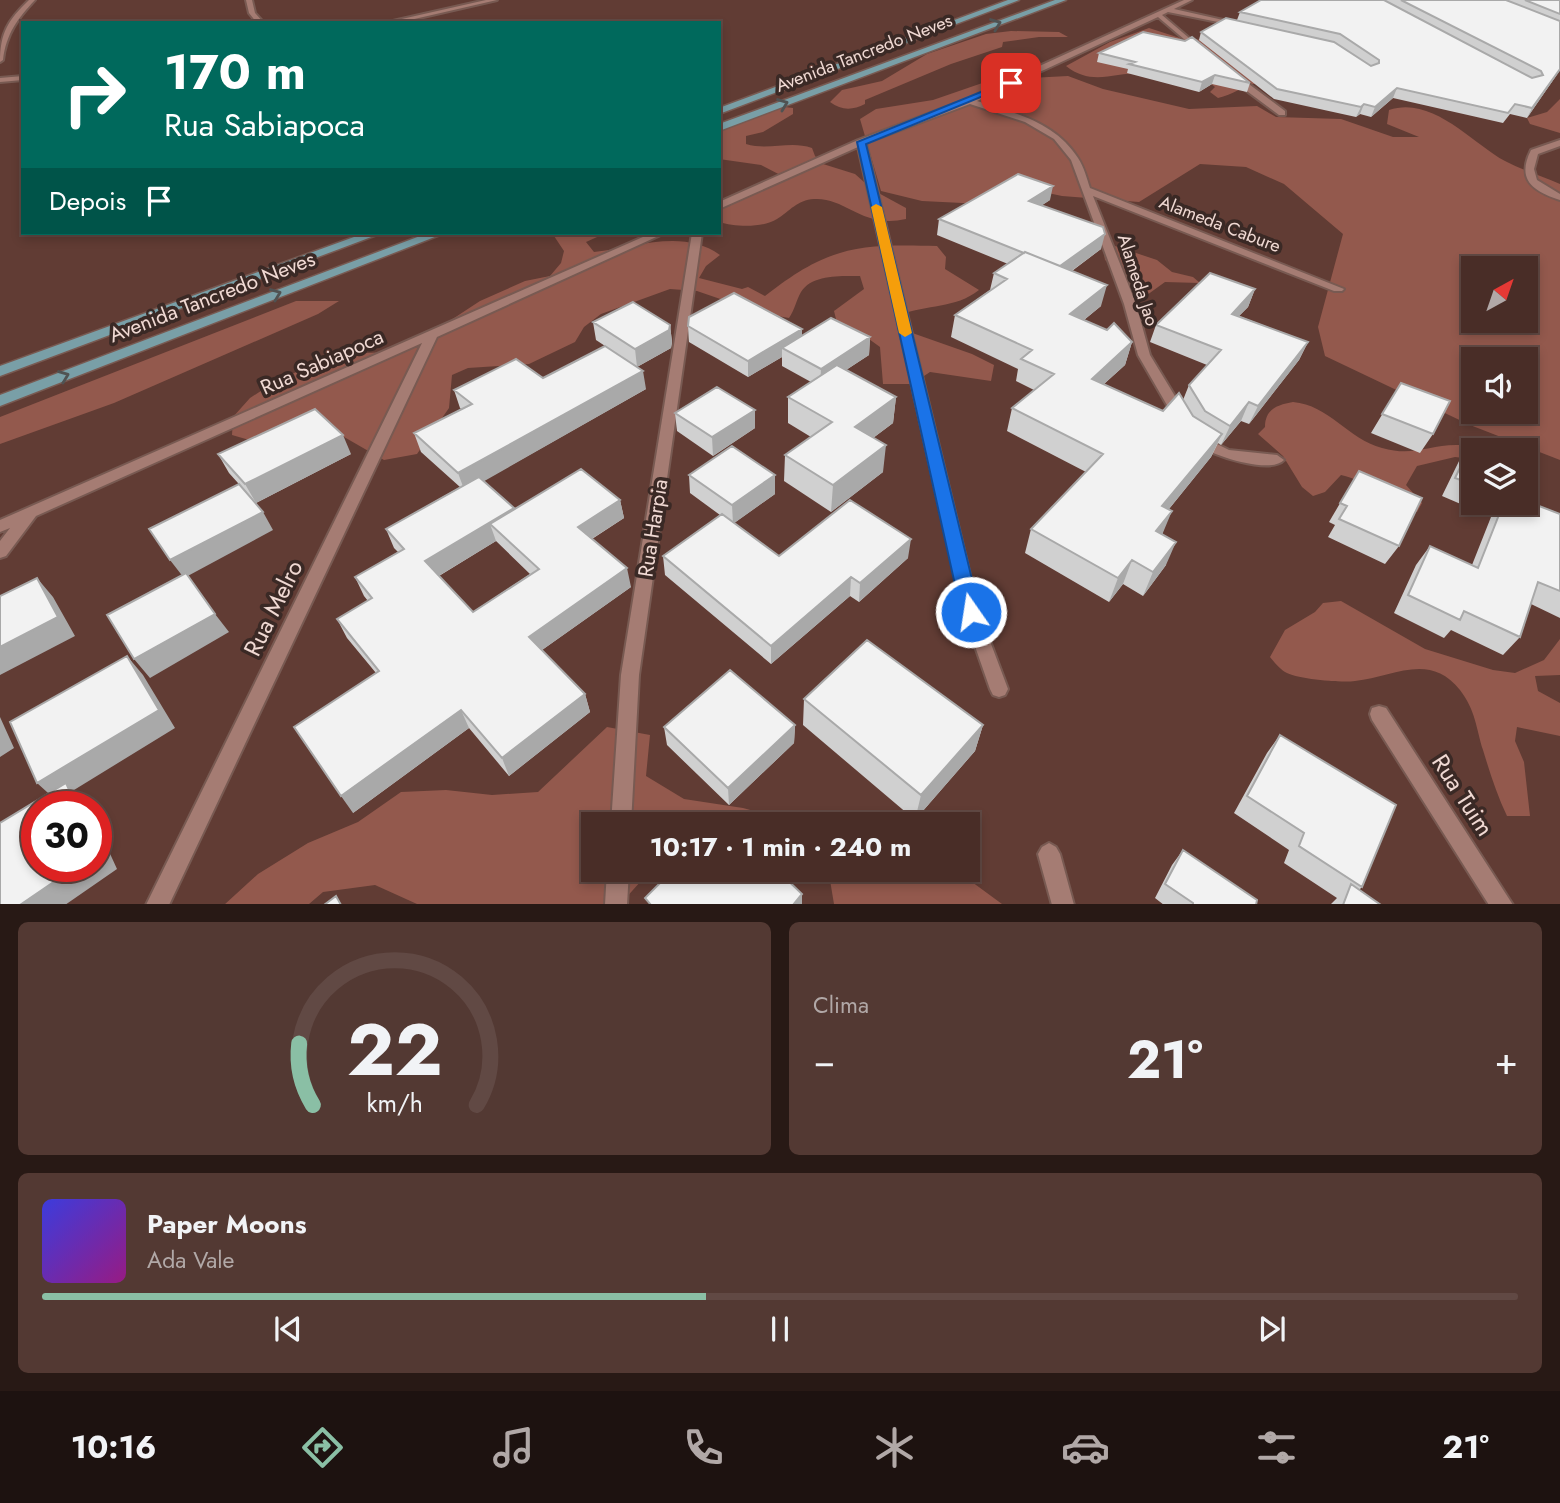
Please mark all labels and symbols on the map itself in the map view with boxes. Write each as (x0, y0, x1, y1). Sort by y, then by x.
street label: Avenida Tancredo Neves (772, 7, 956, 99)
one-way arrow (990, 19, 1002, 33)
pin (981, 53, 1041, 113)
one-way arrow (777, 98, 789, 112)
street label: Alameda Cabure (1156, 189, 1284, 259)
street label: Alameda Jao (1111, 231, 1165, 329)
street label: Avenida Tancredo Neves (105, 244, 319, 350)
north arrow (1461, 256, 1538, 332)
one-way arrow (269, 289, 281, 303)
street label: Rua Sabiapoca (256, 321, 388, 403)
one-way arrow (57, 370, 69, 384)
street label: Rua Harpia (630, 477, 676, 579)
street label: Rua Melro (235, 554, 311, 662)
position arrow (934, 575, 1008, 649)
street label: Rua Tuim (1423, 747, 1503, 843)
speed limit sign: 30 (21, 791, 112, 882)

